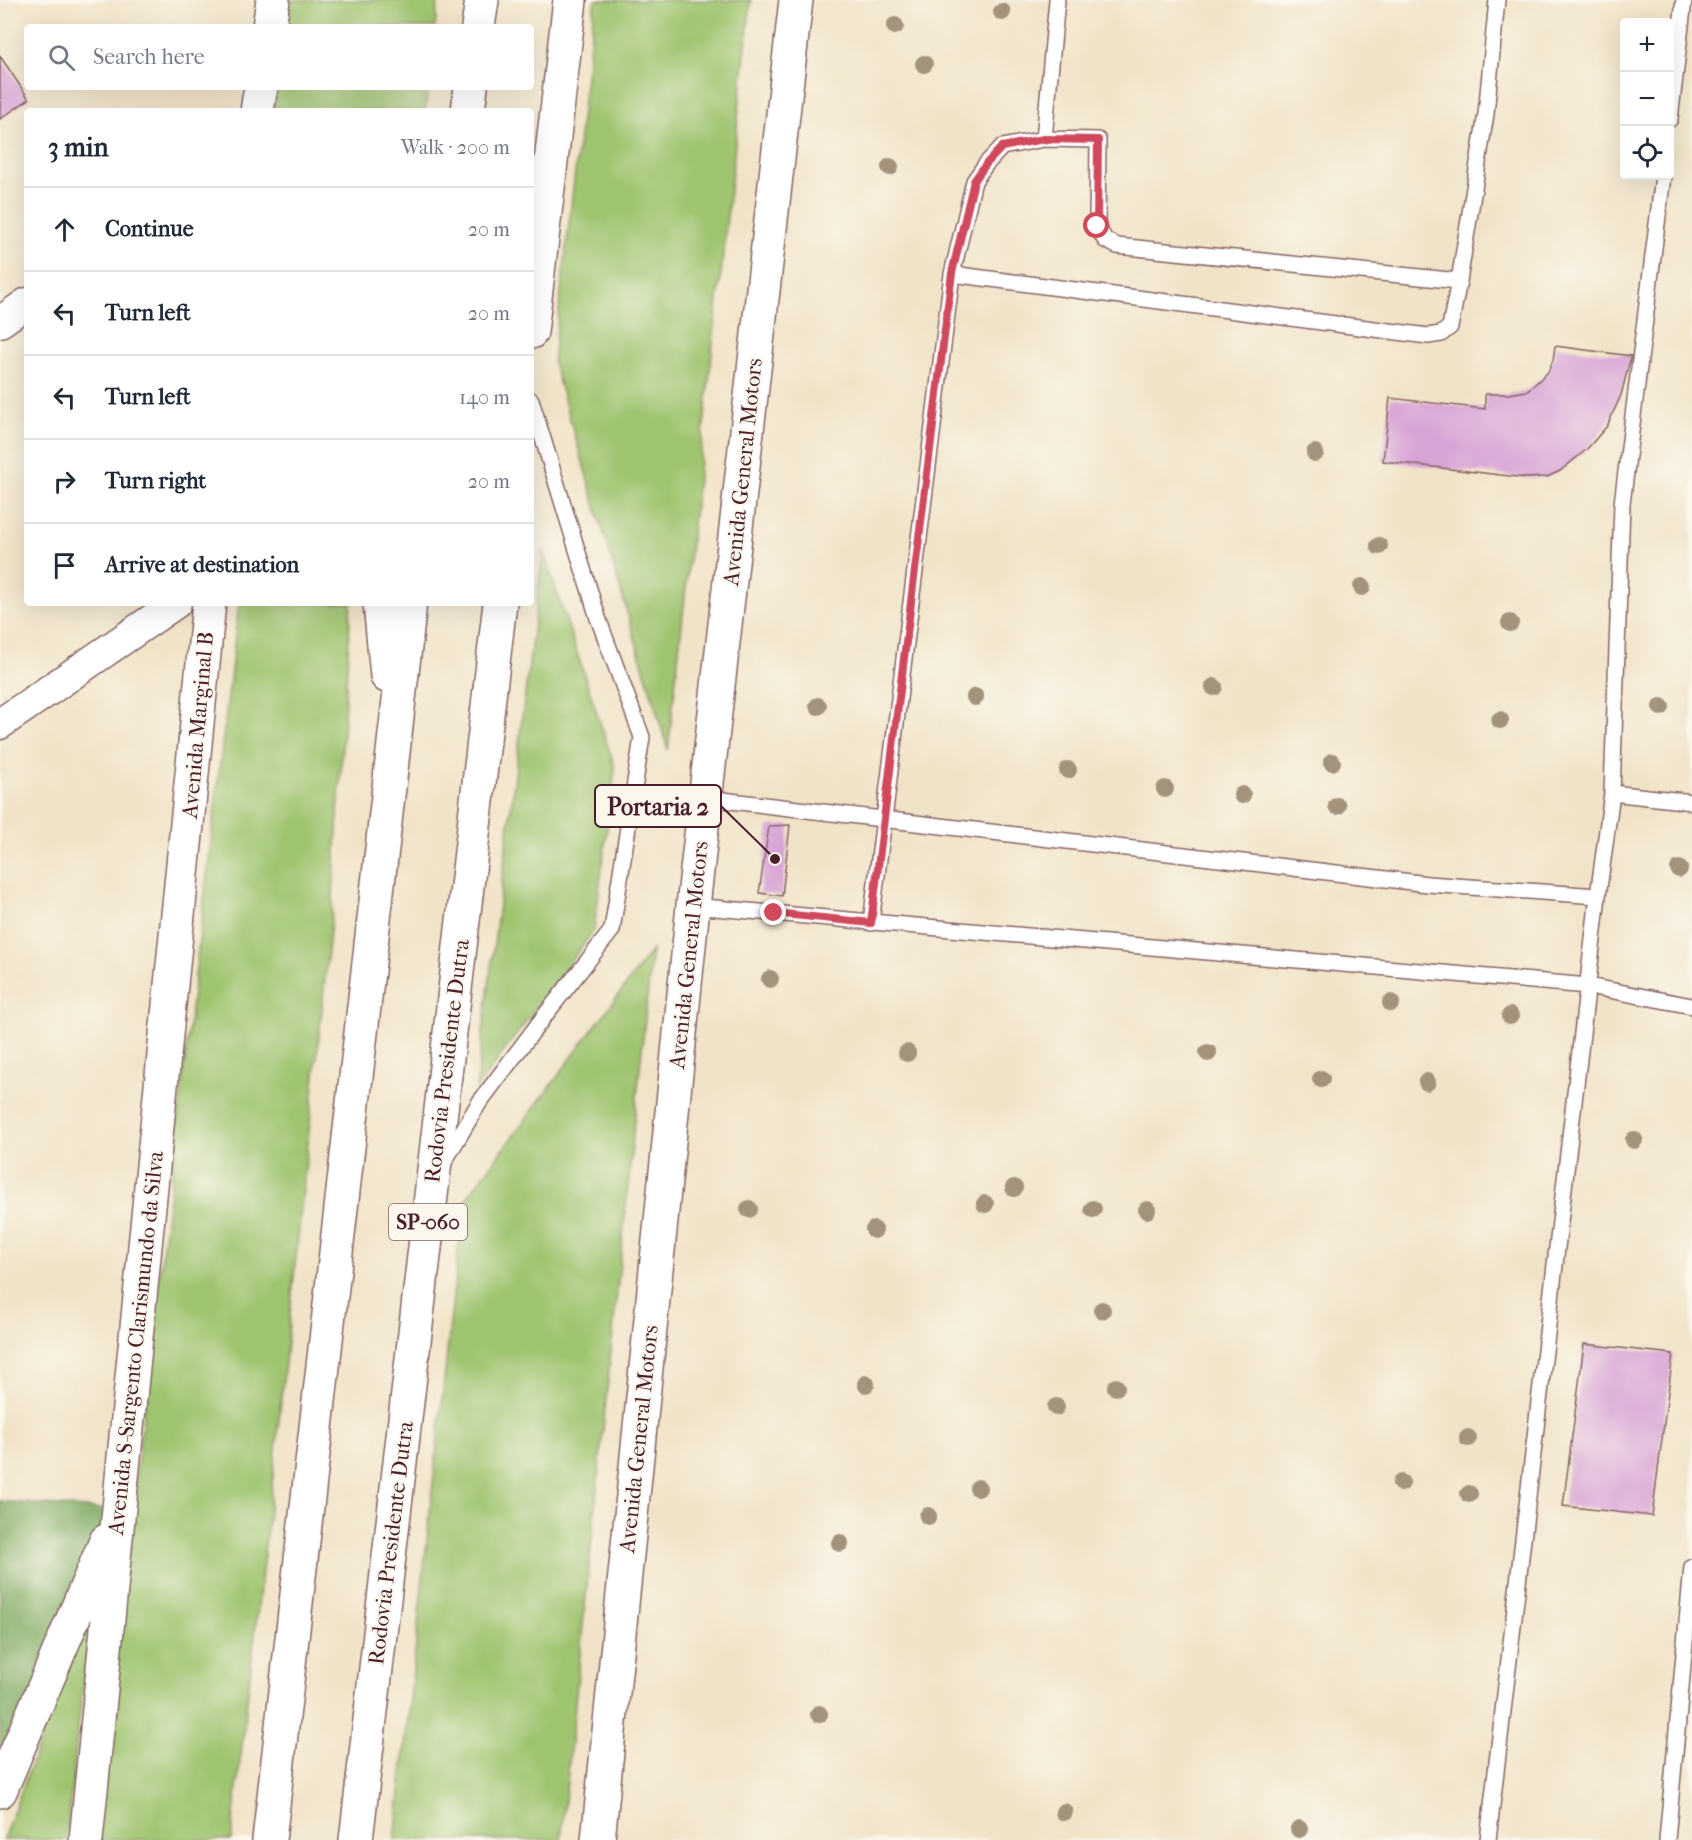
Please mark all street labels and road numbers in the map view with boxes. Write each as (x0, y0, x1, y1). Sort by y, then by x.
street label: Avenida General Motors (718, 357, 768, 588)
street label: Avenida Marginal B (177, 631, 219, 820)
street label: Avenida General Motors (664, 840, 714, 1071)
street label: Rodovia Presidente Dutra (419, 937, 475, 1184)
street label: Avenida S-Sargento Clarismundo da Silva (103, 1149, 169, 1537)
road number: SP-060 (389, 1204, 467, 1240)
street label: Avenida General Motors (614, 1324, 664, 1555)
street label: Rodovia Presidente Dutra (363, 1419, 419, 1666)

